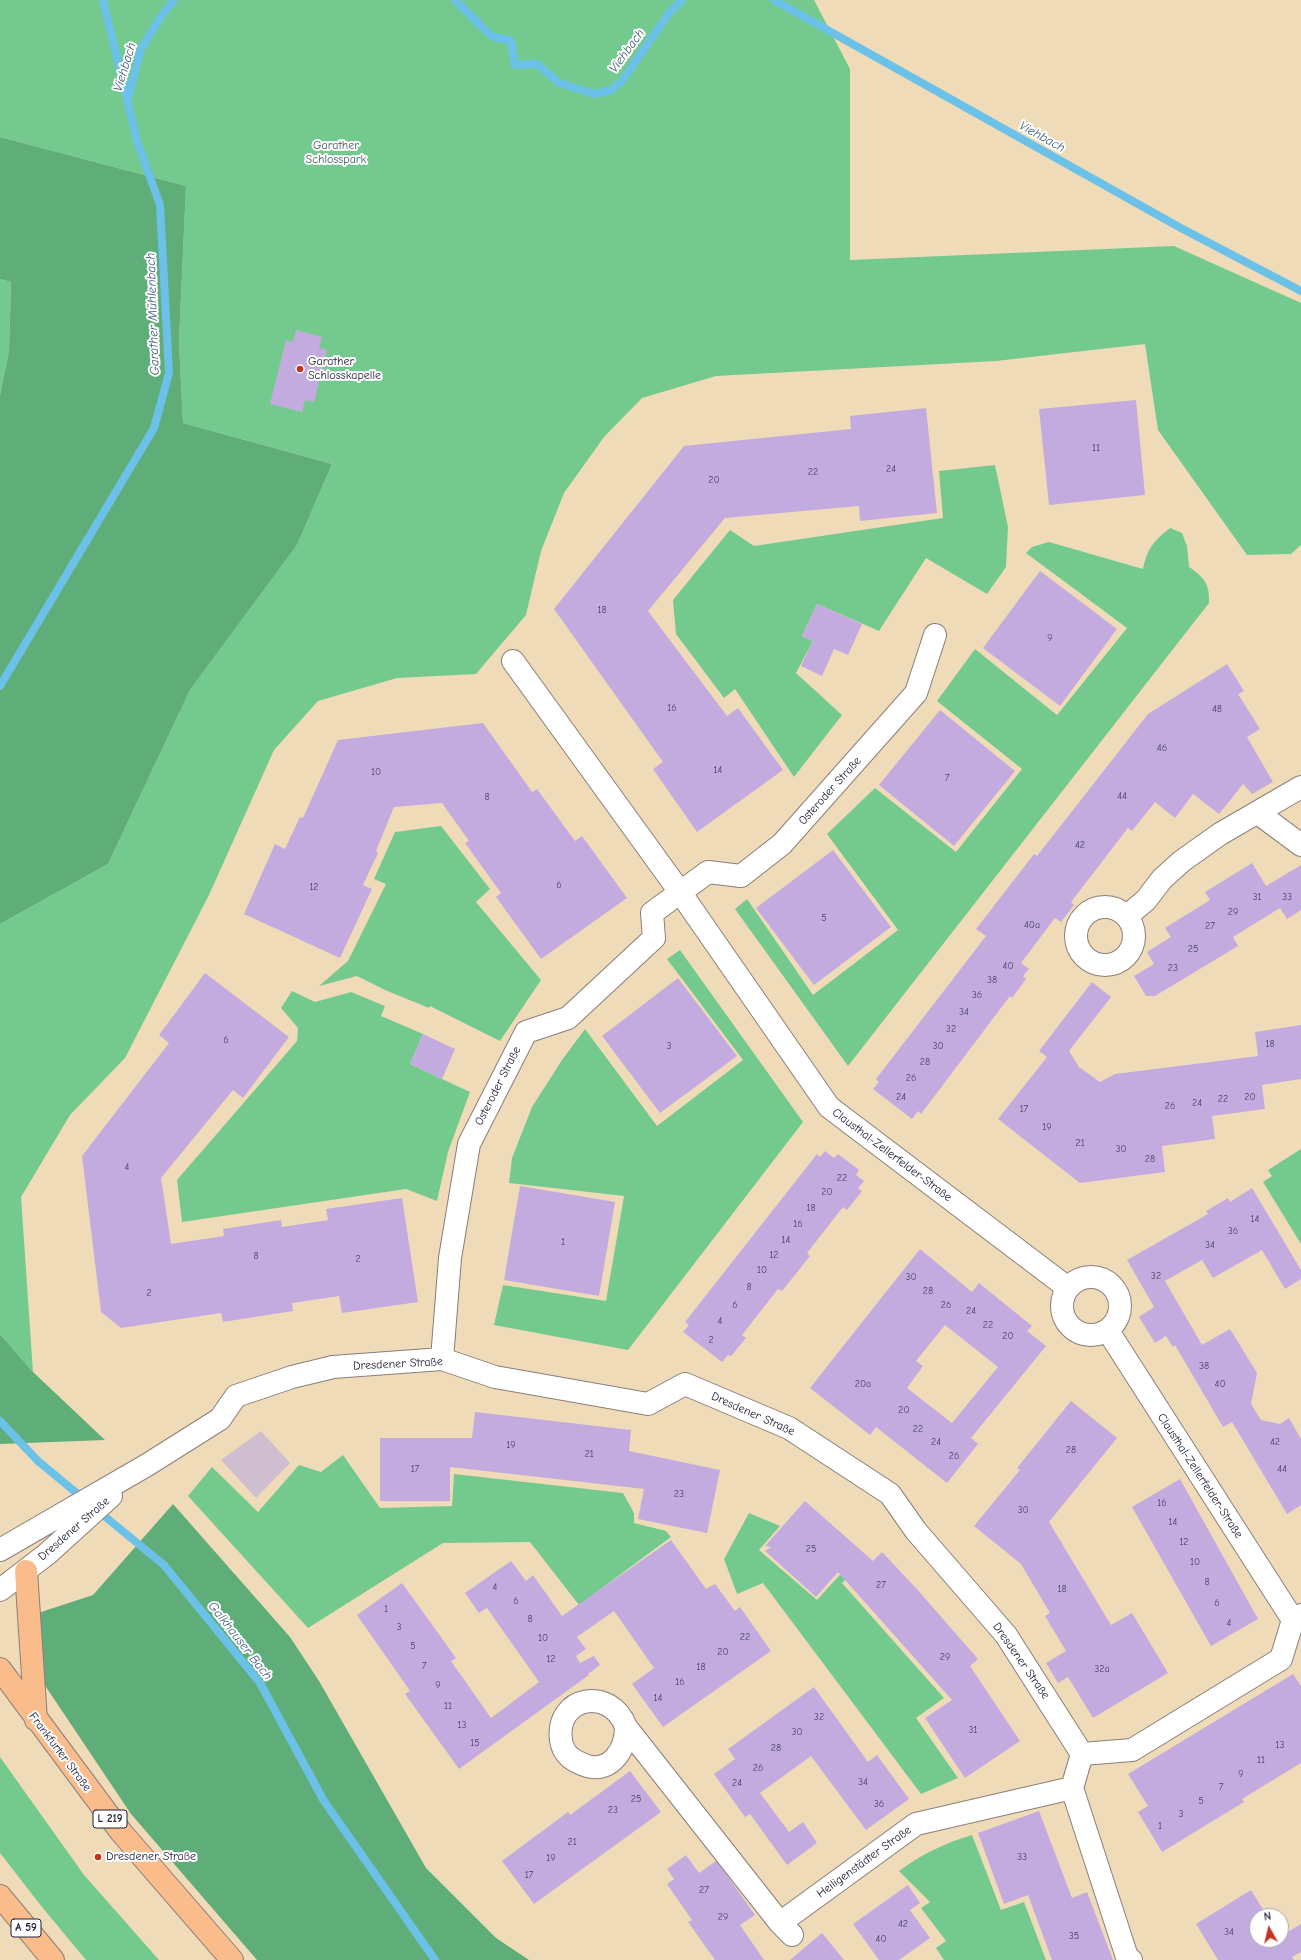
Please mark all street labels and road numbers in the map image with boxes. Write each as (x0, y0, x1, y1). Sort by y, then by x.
street label: Osteroder Straße (796, 754, 864, 828)
street label: Osteroder Straße (472, 1044, 524, 1128)
street label: Clausthal-Zellerfelder-Straße (829, 1105, 955, 1205)
street label: Dresdener Straße (353, 1354, 443, 1374)
street label: Dresdener Straße (709, 1389, 797, 1439)
street label: Clausthal-Zellerfelder-Straße (1154, 1411, 1246, 1541)
street label: Dresdener Straße (35, 1494, 113, 1564)
street label: Dresdener Straße (989, 1620, 1053, 1702)
street label: Frankfurter Straße (26, 1710, 94, 1794)
road number: L 219 (93, 1810, 127, 1828)
street label: Heiligenstädter Straße (814, 1823, 914, 1901)
road number: A 59 (11, 1919, 41, 1937)

